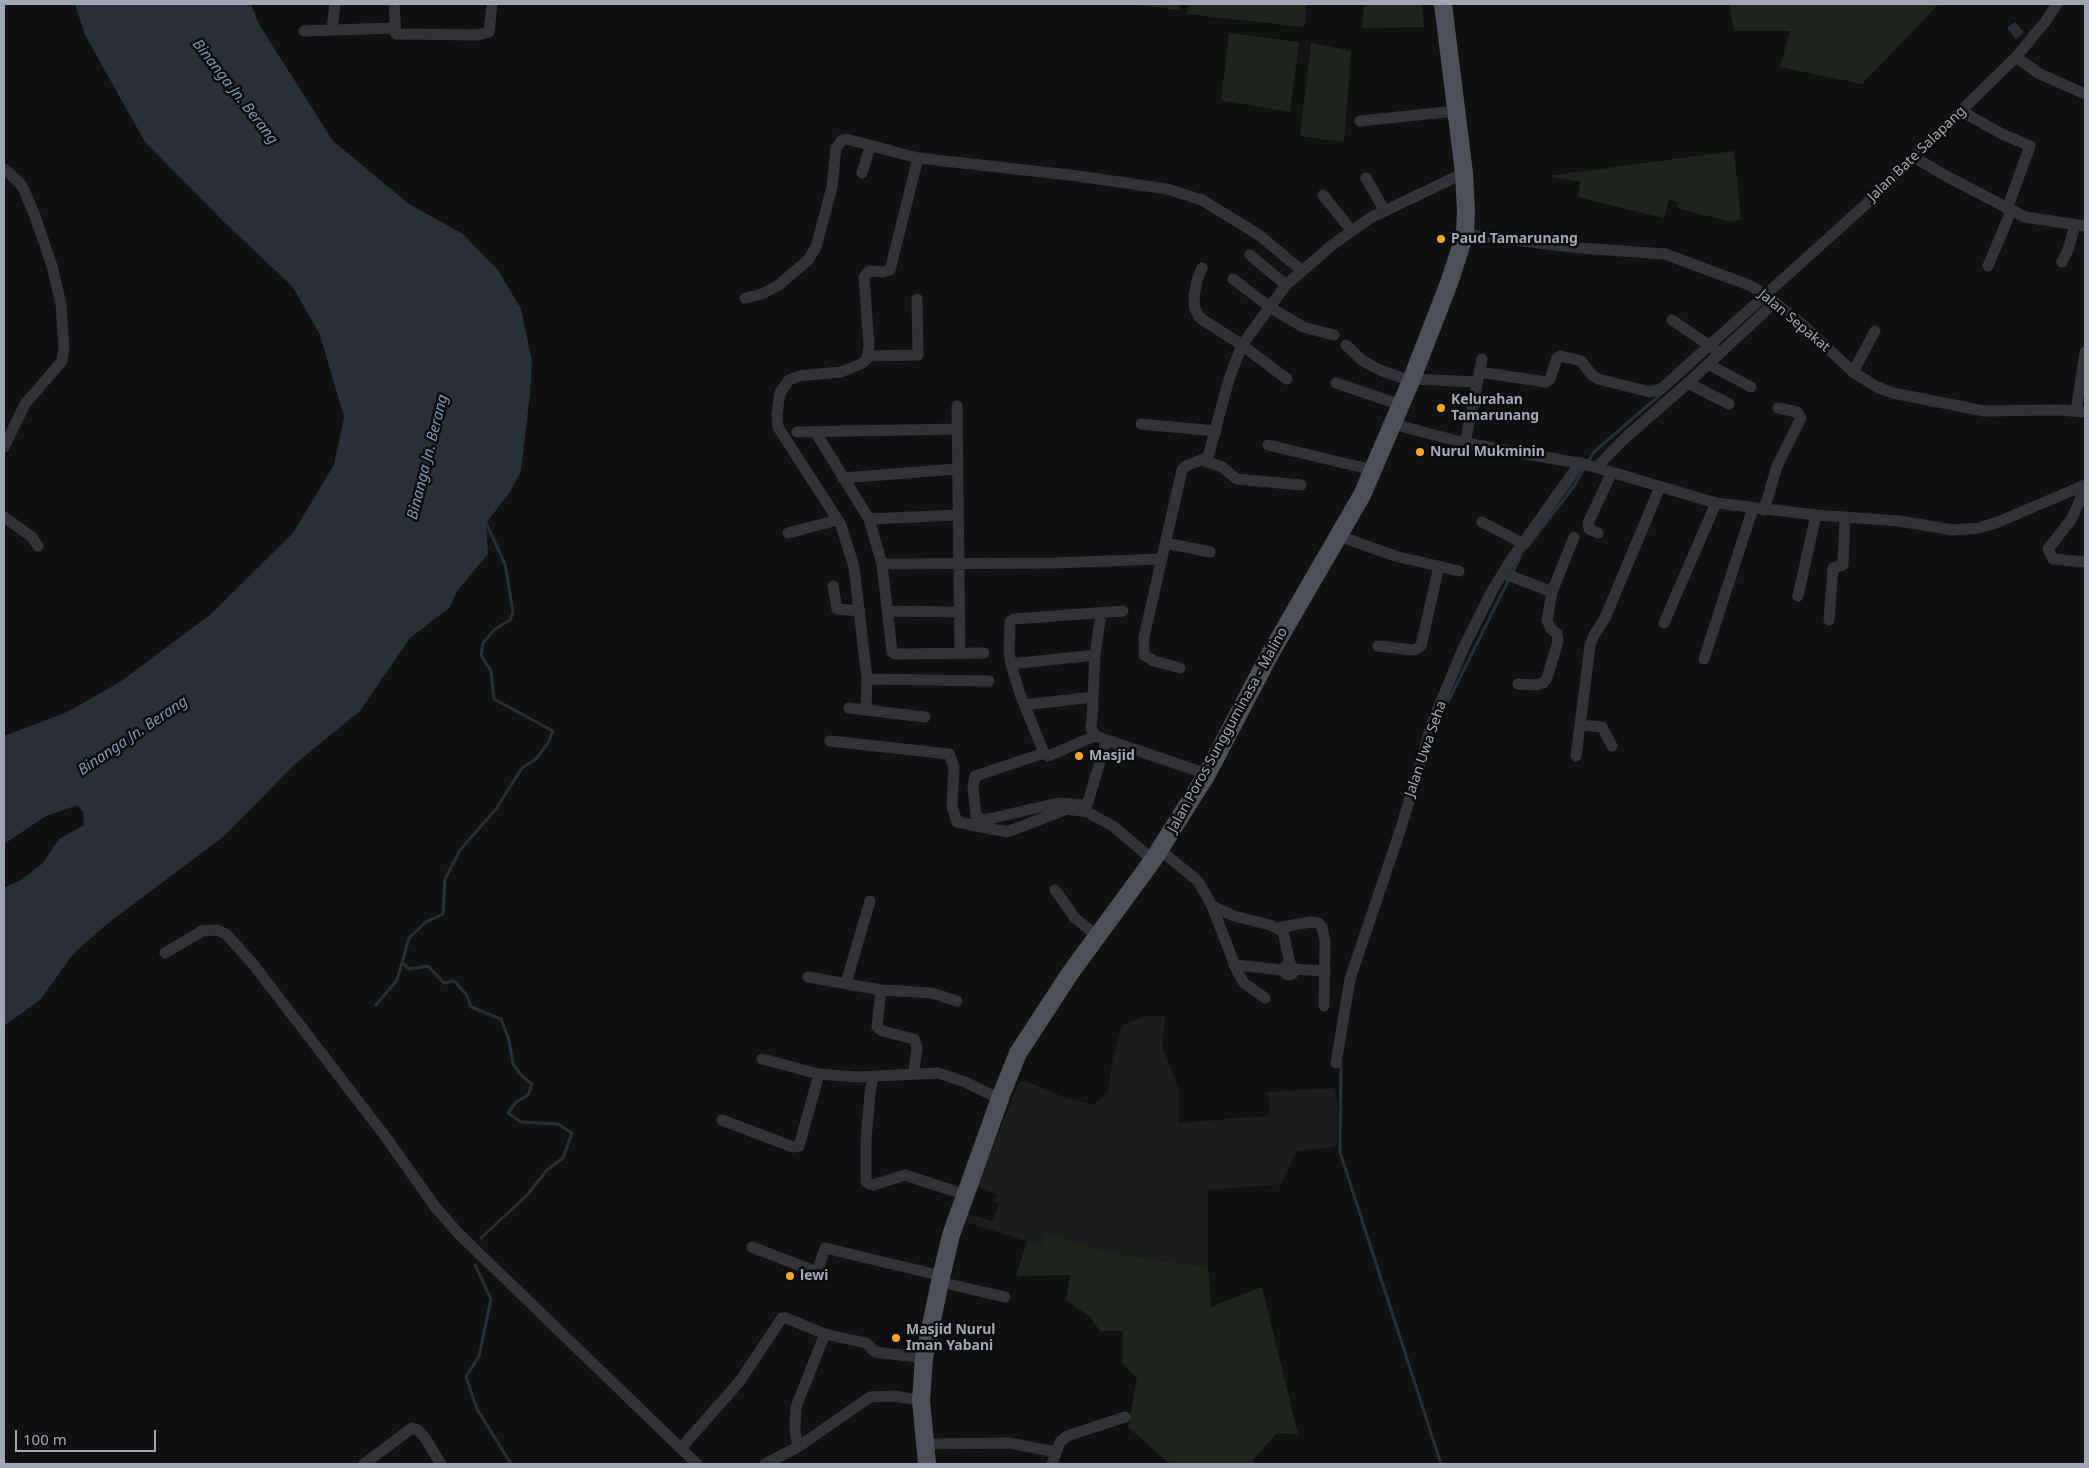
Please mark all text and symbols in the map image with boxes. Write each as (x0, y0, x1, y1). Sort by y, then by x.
water label: Binanga Jn. Berang (188, 36, 282, 148)
street label: Jalan Bate Salapang (1865, 103, 1969, 205)
place label: Paud Tamarunang (1451, 231, 1578, 247)
marker: Paud Tamarunang (1435, 233, 1447, 245)
street label: Jalan Sepakat (1755, 286, 1833, 356)
place label: Kelurahan Tamarunang (1451, 392, 1539, 424)
water label: Binanga Jn. Berang (404, 393, 452, 521)
marker: Kelurahan Tamarunang (1435, 402, 1447, 414)
place label: Nurul Mukminin (1430, 444, 1545, 460)
marker: Nurul Mukminin (1414, 446, 1426, 458)
street label: Jalan Poros Sungguminasa - Malino (1164, 624, 1292, 836)
water label: Binanga Jn. Berang (75, 693, 191, 779)
street label: Jalan Uwa Seha (1402, 699, 1450, 799)
place label: Masjid (1089, 748, 1135, 764)
marker: Masjid (1073, 750, 1085, 762)
place label: lewi (800, 1268, 828, 1284)
marker: lewi (784, 1270, 796, 1282)
place label: Masjid Nurul Iman Yabani (906, 1322, 995, 1354)
marker: Masjid Nurul Iman Yabani (890, 1332, 902, 1344)
scale bar (18, 1420, 159, 1452)
text: 100 m (23, 1429, 67, 1449)

